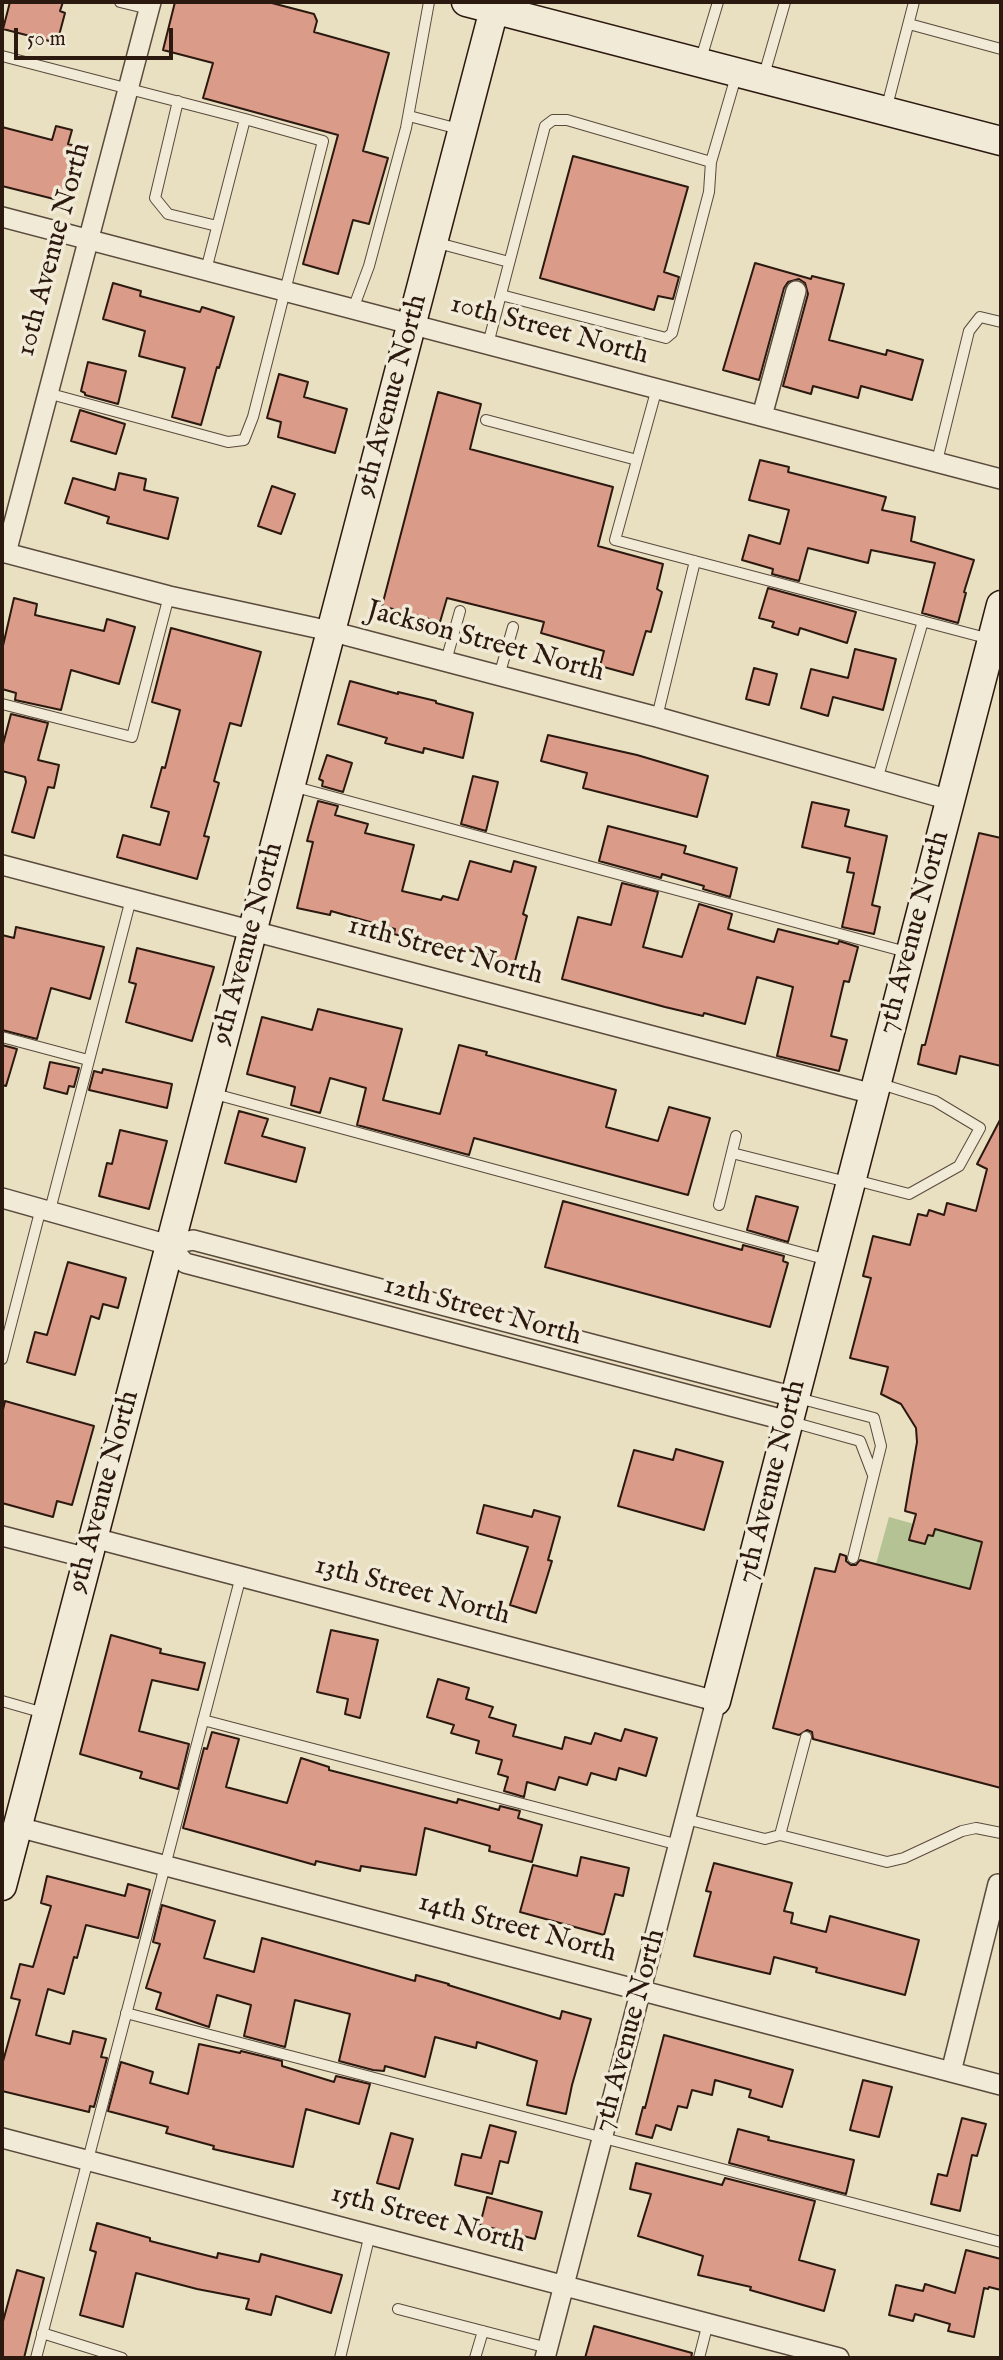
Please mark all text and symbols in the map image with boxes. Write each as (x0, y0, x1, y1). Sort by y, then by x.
scale bar (18, 14, 177, 58)
text: 50 m (27, 26, 66, 53)
street label: 10th Avenue North (10, 140, 100, 360)
street label: 10th Street North (446, 288, 652, 374)
street label: 9th Avenue North (350, 291, 436, 501)
street label: Jackson Street North (363, 595, 607, 691)
street label: 7th Avenue North (872, 828, 958, 1038)
street label: 9th Avenue North (206, 839, 292, 1049)
street label: 11th Street North (344, 910, 546, 994)
street label: 12th Street North (380, 1269, 584, 1355)
street label: 7th Avenue North (731, 1377, 815, 1587)
street label: 9th Avenue North (62, 1387, 148, 1597)
street label: 13th Street North (311, 1550, 513, 1634)
street label: 14th Street North (414, 1886, 620, 1972)
street label: 7th Avenue North (588, 1926, 674, 2136)
street label: 15th Street North (327, 2178, 529, 2262)

